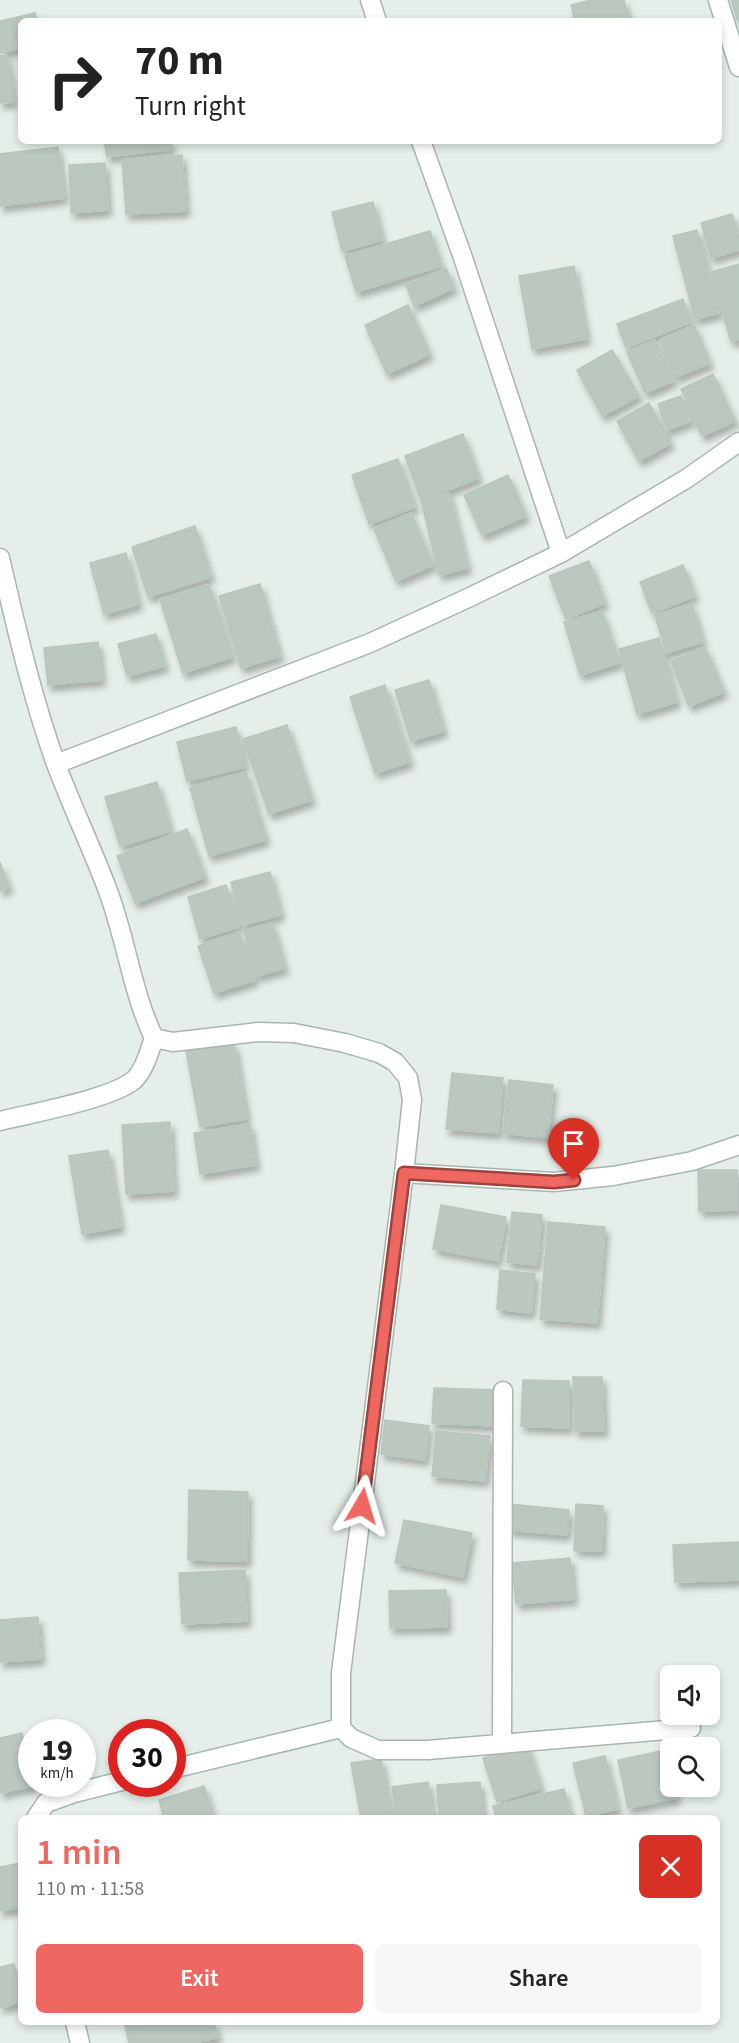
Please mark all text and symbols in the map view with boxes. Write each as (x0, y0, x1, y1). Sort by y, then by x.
text: 70 m (135, 31, 224, 91)
icon: right (36, 42, 114, 120)
text: Turn right (135, 87, 246, 126)
pin (548, 1118, 599, 1180)
icon: arrive (557, 1127, 590, 1160)
position arrow (330, 1474, 394, 1538)
map controls (660, 1665, 720, 1797)
button: sound (660, 1665, 720, 1725)
speed limit sign: 30 (108, 1719, 186, 1797)
text: 19 (41, 1729, 73, 1772)
button: search (660, 1737, 720, 1797)
text: km/h (40, 1763, 74, 1784)
text: 1 min (36, 1827, 122, 1878)
button: close (639, 1835, 702, 1898)
text: 110 m · 11:58 (36, 1875, 144, 1903)
button: Exit (36, 1944, 363, 2013)
button: Share (375, 1944, 702, 2013)

